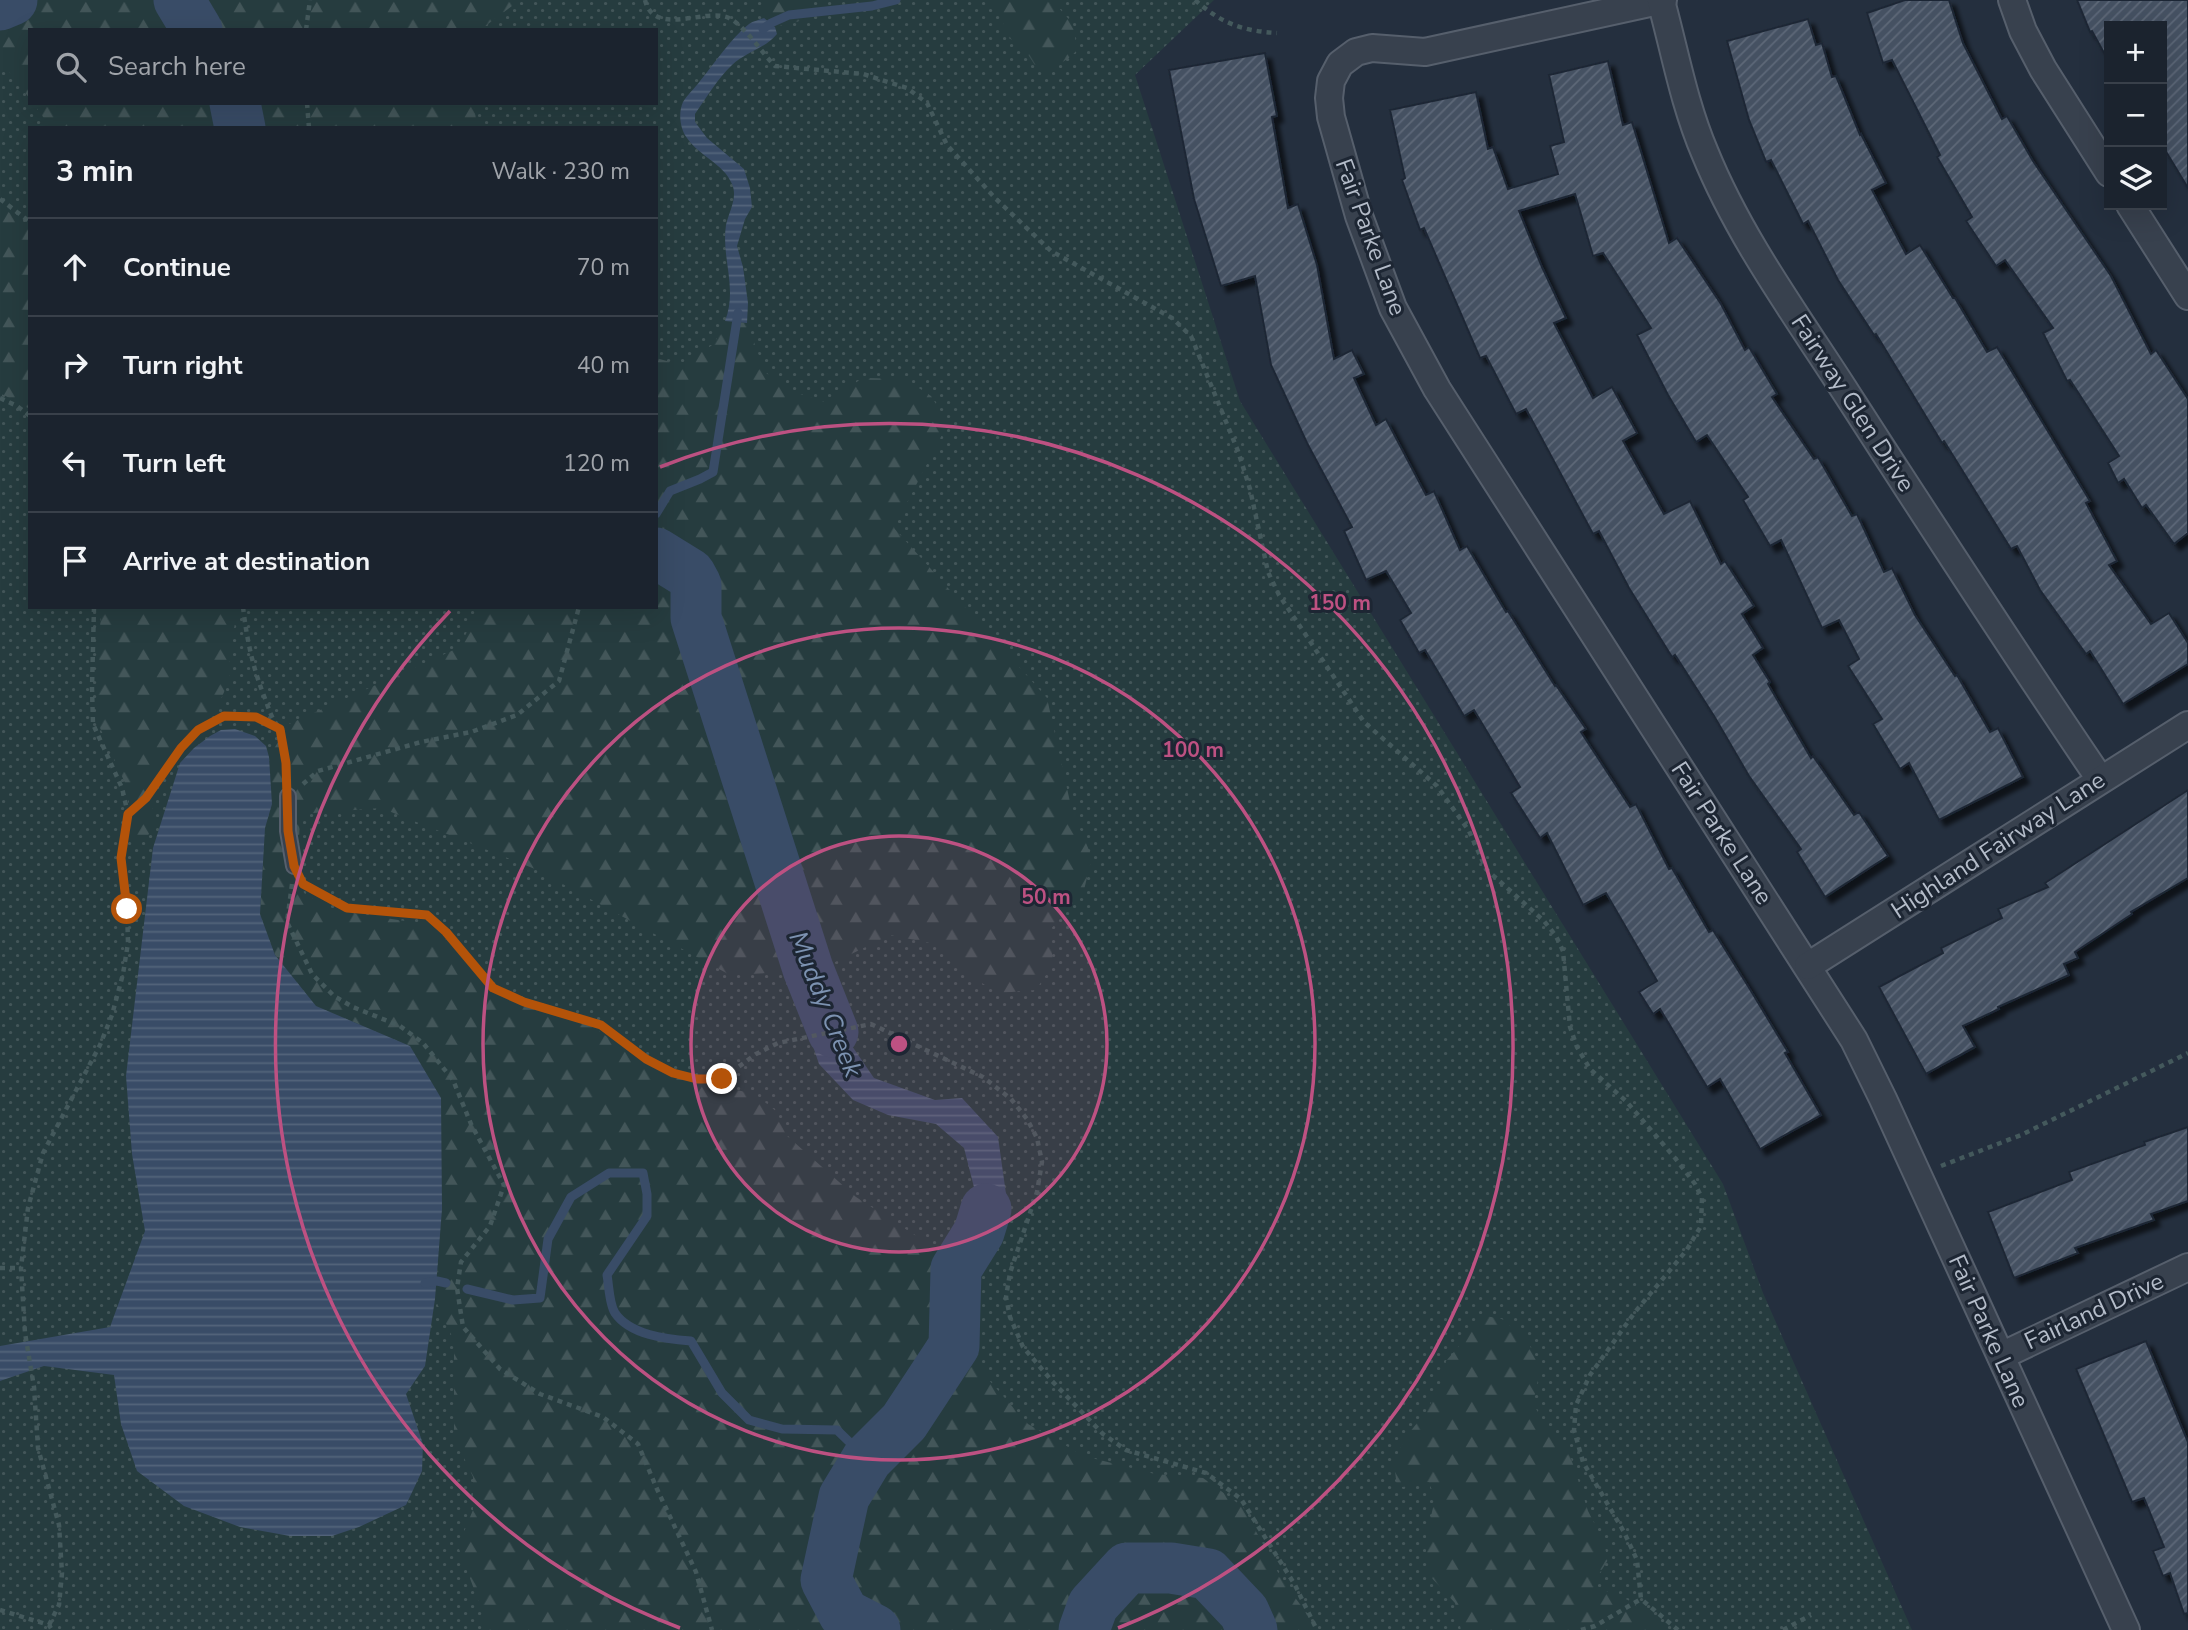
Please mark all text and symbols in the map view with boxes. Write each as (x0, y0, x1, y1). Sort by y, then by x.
map controls (2104, 21, 2167, 210)
button: + (2104, 21, 2167, 84)
search box (28, 28, 658, 105)
icon: search (52, 48, 90, 86)
text: Search here (108, 49, 246, 84)
button: − (2104, 84, 2167, 147)
button: layers (2104, 147, 2167, 210)
text: 3 min (56, 151, 134, 192)
street label: Fair Parke Lane (1328, 154, 1414, 320)
text: Walk · 230 m (491, 156, 630, 187)
icon: ahead (56, 248, 94, 286)
text: Continue (123, 250, 231, 285)
text: 70 m (577, 252, 630, 283)
street label: Fairway Glen Drive (1784, 308, 1922, 498)
icon: right (56, 346, 94, 384)
text: Turn right (123, 348, 242, 383)
text: 40 m (577, 350, 630, 381)
icon: left (56, 444, 94, 482)
text: Turn left (123, 446, 226, 481)
text: 120 m (563, 448, 630, 479)
icon: arrive (56, 542, 94, 580)
text: Arrive at destination (123, 544, 370, 579)
text: 150 m (1309, 589, 1371, 617)
text: 100 m (1162, 736, 1224, 764)
street label: Fair Parke Lane (1664, 755, 1780, 911)
street label: Highland Fairway Lane (1885, 764, 2111, 926)
text: 50 m (1021, 883, 1071, 911)
route start (111, 893, 142, 924)
water label: Muddy Creek (780, 926, 871, 1083)
centre of rings (887, 1032, 911, 1056)
route end (706, 1063, 737, 1094)
street label: Fair Parke Lane (1941, 1249, 2037, 1413)
street label: Fairland Drive (2019, 1265, 2169, 1357)

